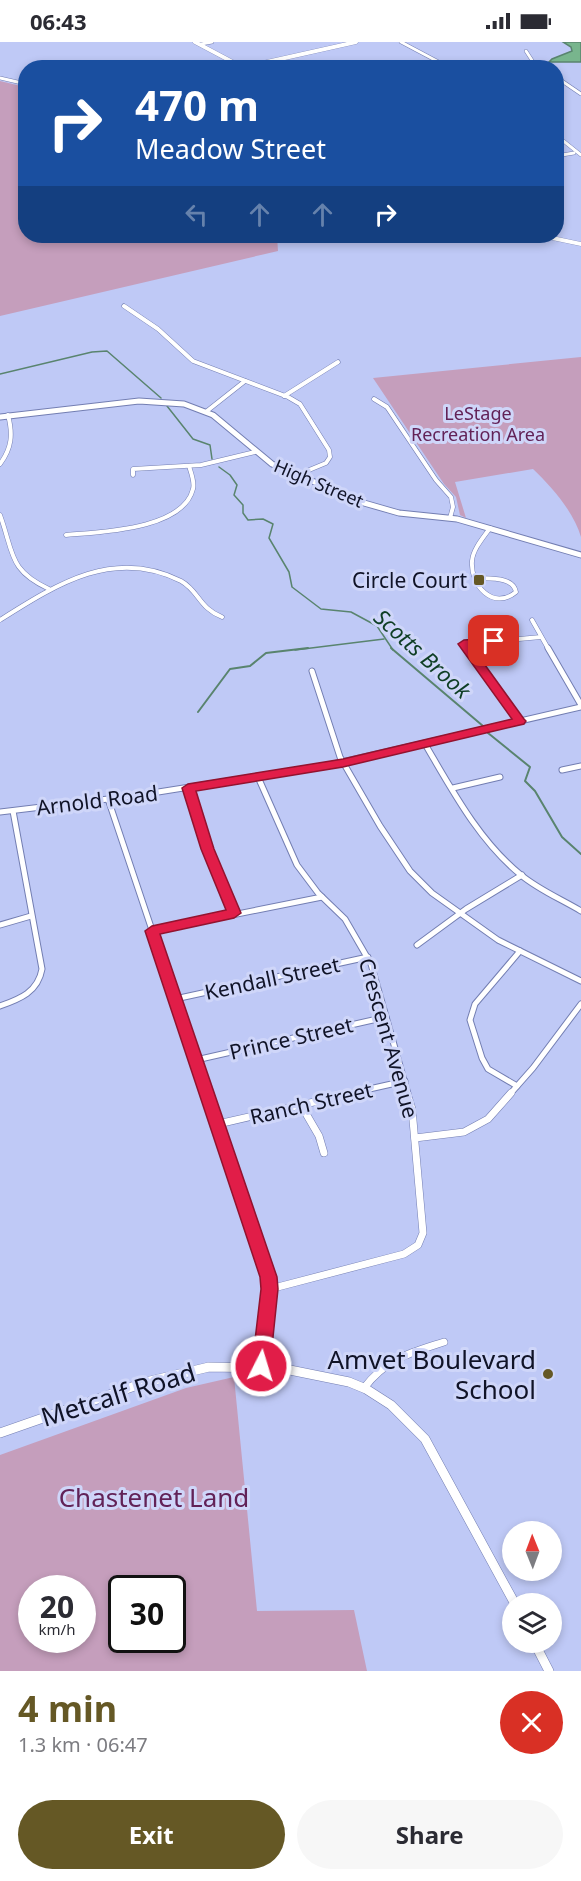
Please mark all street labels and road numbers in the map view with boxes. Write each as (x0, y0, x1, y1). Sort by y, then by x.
street label: High Street (271, 453, 368, 513)
street label: Arnold Road (35, 779, 159, 821)
street label: Kendall Street (202, 950, 343, 1006)
street label: Crescent Avenue (353, 955, 425, 1121)
street label: Prince Street (227, 1010, 356, 1066)
street label: Ranch Street (247, 1075, 375, 1131)
street label: Metcalf Road (36, 1353, 200, 1435)

